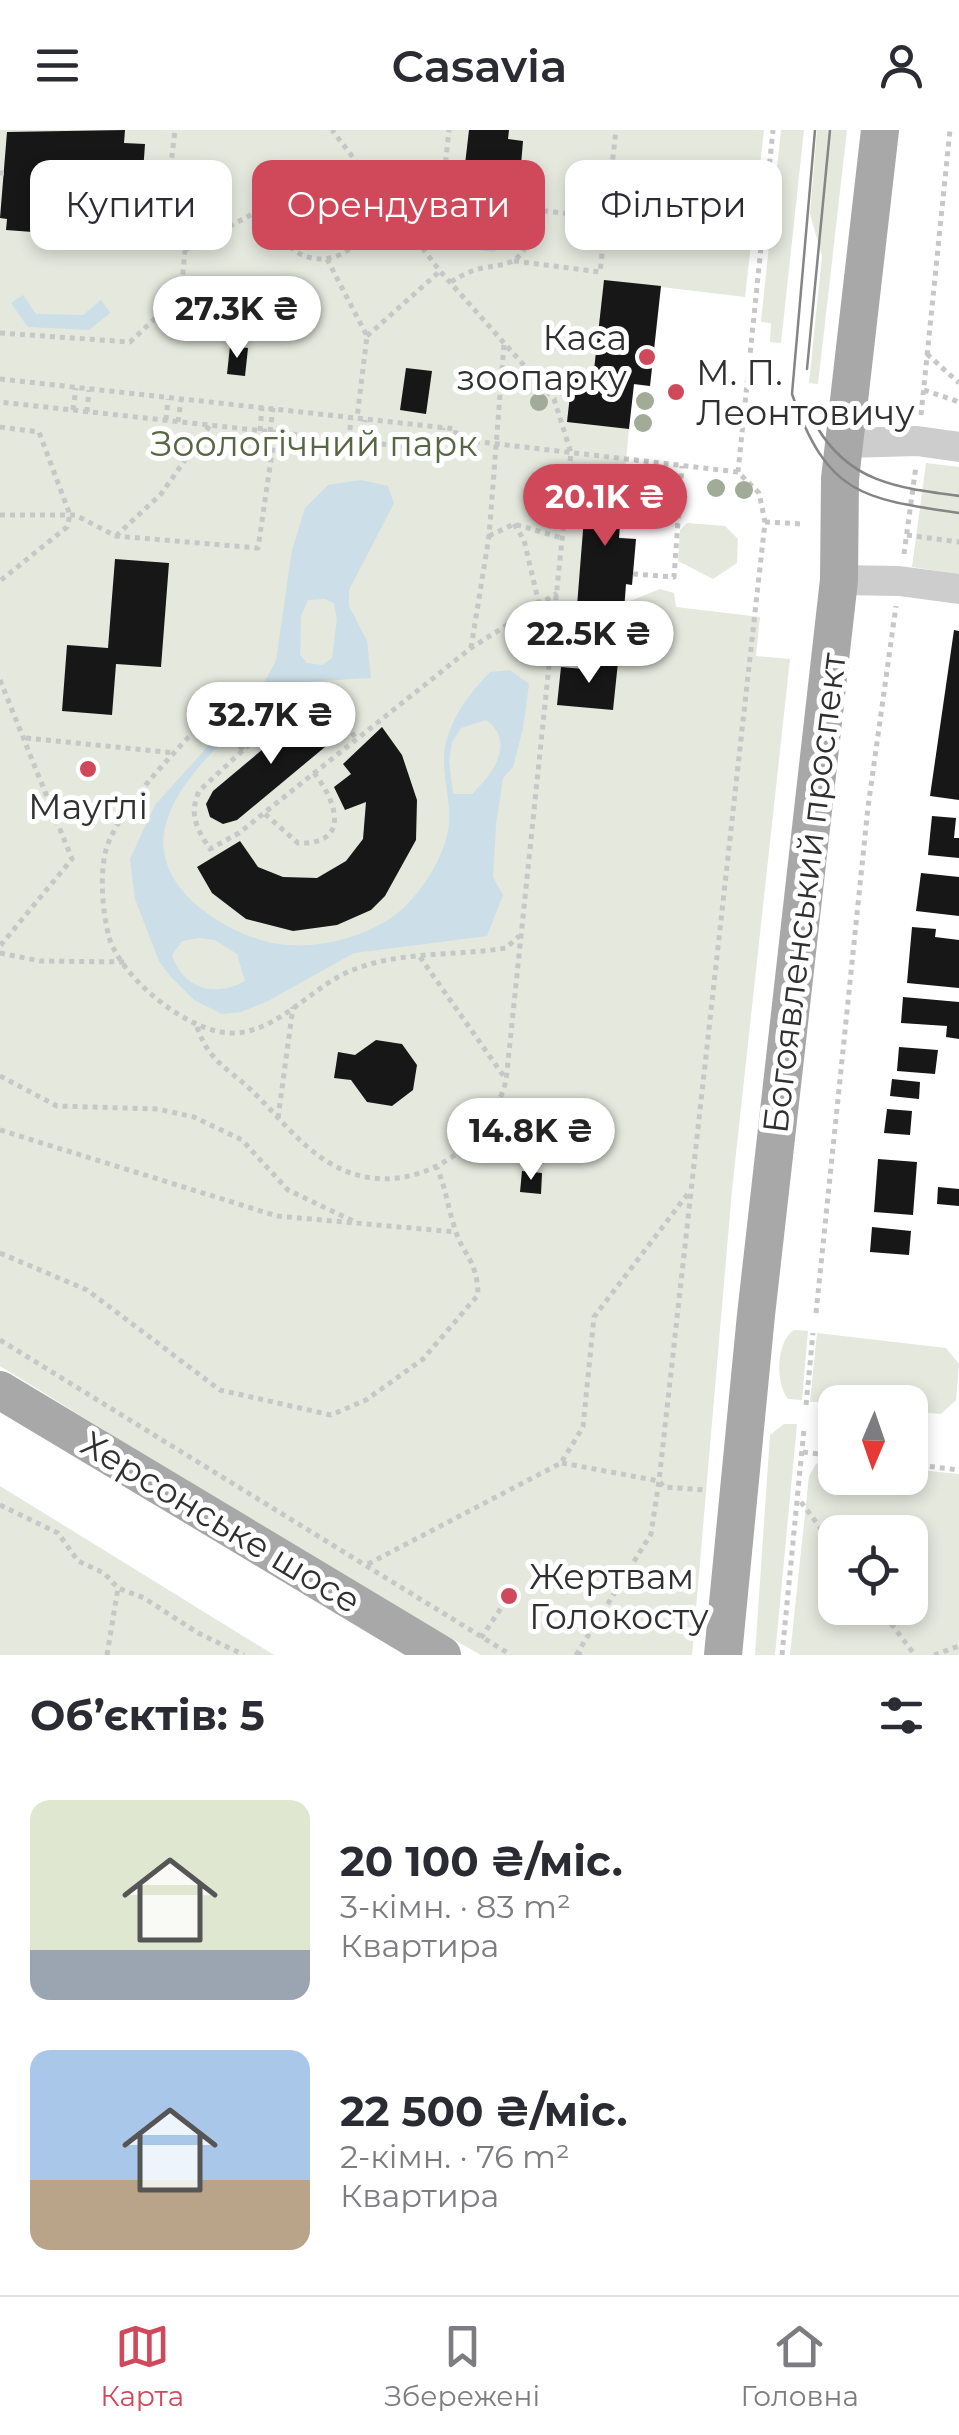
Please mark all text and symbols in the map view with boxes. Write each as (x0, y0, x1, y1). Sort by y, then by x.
icon: menu (30, 38, 85, 93)
text: Casavia (392, 38, 567, 93)
icon: person (874, 38, 929, 93)
chip: Купити (30, 160, 232, 250)
chip: Орендувати (252, 160, 545, 250)
chip: Фільтри (565, 160, 782, 250)
pin: 27.3K ₴ (145, 276, 329, 361)
text: 27.3K ₴ (175, 289, 299, 328)
place label: Каса зоопарку (457, 316, 627, 399)
marker: Каса зоопарку (636, 346, 658, 368)
place label: М. П. Леонтовичу (696, 351, 915, 434)
marker: М. П. Леонтовичу (665, 381, 687, 403)
park label: Зоологічний парк (151, 422, 477, 465)
pin: 20.1K ₴ (513, 464, 697, 549)
text: 20.1K ₴ (545, 477, 665, 516)
pin: 22.5K ₴ (497, 601, 681, 686)
text: 22.5K ₴ (527, 614, 651, 653)
street label: Богоявленський проспект (753, 650, 855, 1135)
pin: 32.7K ₴ (179, 682, 363, 767)
text: 32.7K ₴ (209, 695, 333, 734)
marker: Мауґлі (77, 758, 99, 780)
place label: Мауґлі (28, 785, 148, 828)
pin: 14.8K ₴ (439, 1098, 623, 1183)
text: 14.8K ₴ (469, 1111, 593, 1150)
north arrow (818, 1385, 928, 1495)
map controls (818, 1385, 928, 1625)
street label: Херсонське шосе (73, 1422, 369, 1622)
button: locate (818, 1515, 928, 1625)
place label: Жертвам Голокосту (529, 1555, 709, 1638)
marker: Жертвам Голокосту (498, 1585, 520, 1607)
icon: filters (874, 1688, 929, 1743)
text: Об’єктів: 5 (30, 1689, 265, 1741)
text: 20 100 ₴/міс. (340, 1835, 623, 1887)
icon: home (110, 1840, 230, 1960)
text: 3-кімн. · 83 m² (340, 1887, 571, 1926)
text: Квартира (340, 1926, 499, 1965)
text: 22 500 ₴/міс. (340, 2085, 628, 2137)
icon: home (110, 2090, 230, 2210)
text: 2-кімн. · 76 m² (340, 2137, 570, 2176)
text: Квартира (340, 2176, 499, 2215)
tab: Карта (100, 2319, 184, 2413)
tab: Збережені (384, 2319, 540, 2413)
tab: Головна (741, 2319, 859, 2413)

